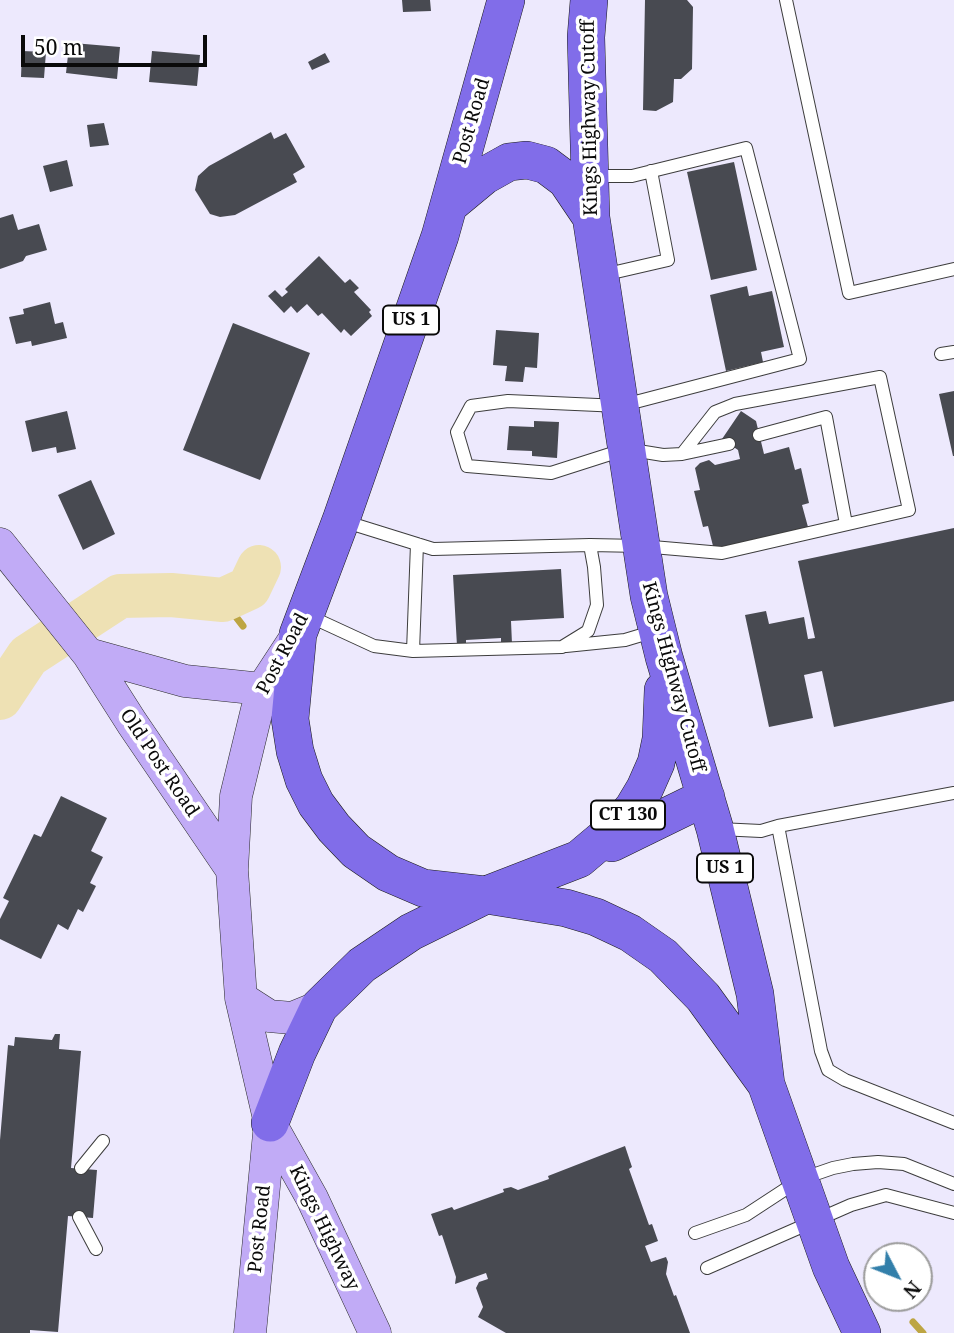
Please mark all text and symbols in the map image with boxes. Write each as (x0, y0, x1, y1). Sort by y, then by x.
street label: Kings Highway Cutoff (577, 20, 603, 216)
scale bar (24, 21, 210, 65)
text: 50 m (34, 33, 83, 61)
street label: Post Road (449, 75, 495, 167)
road number: US 1 (383, 306, 439, 334)
street label: Kings Highway Cutoff (637, 579, 709, 775)
street label: Post Road (252, 610, 314, 698)
street label: Old Post Road (115, 705, 203, 821)
road number: CT 130 (591, 800, 665, 830)
road number: US 1 (697, 854, 753, 882)
street label: Kings Highway (284, 1162, 364, 1294)
street label: Post Road (244, 1184, 276, 1274)
north arrow (863, 1242, 933, 1312)
text: N (897, 1275, 927, 1304)

